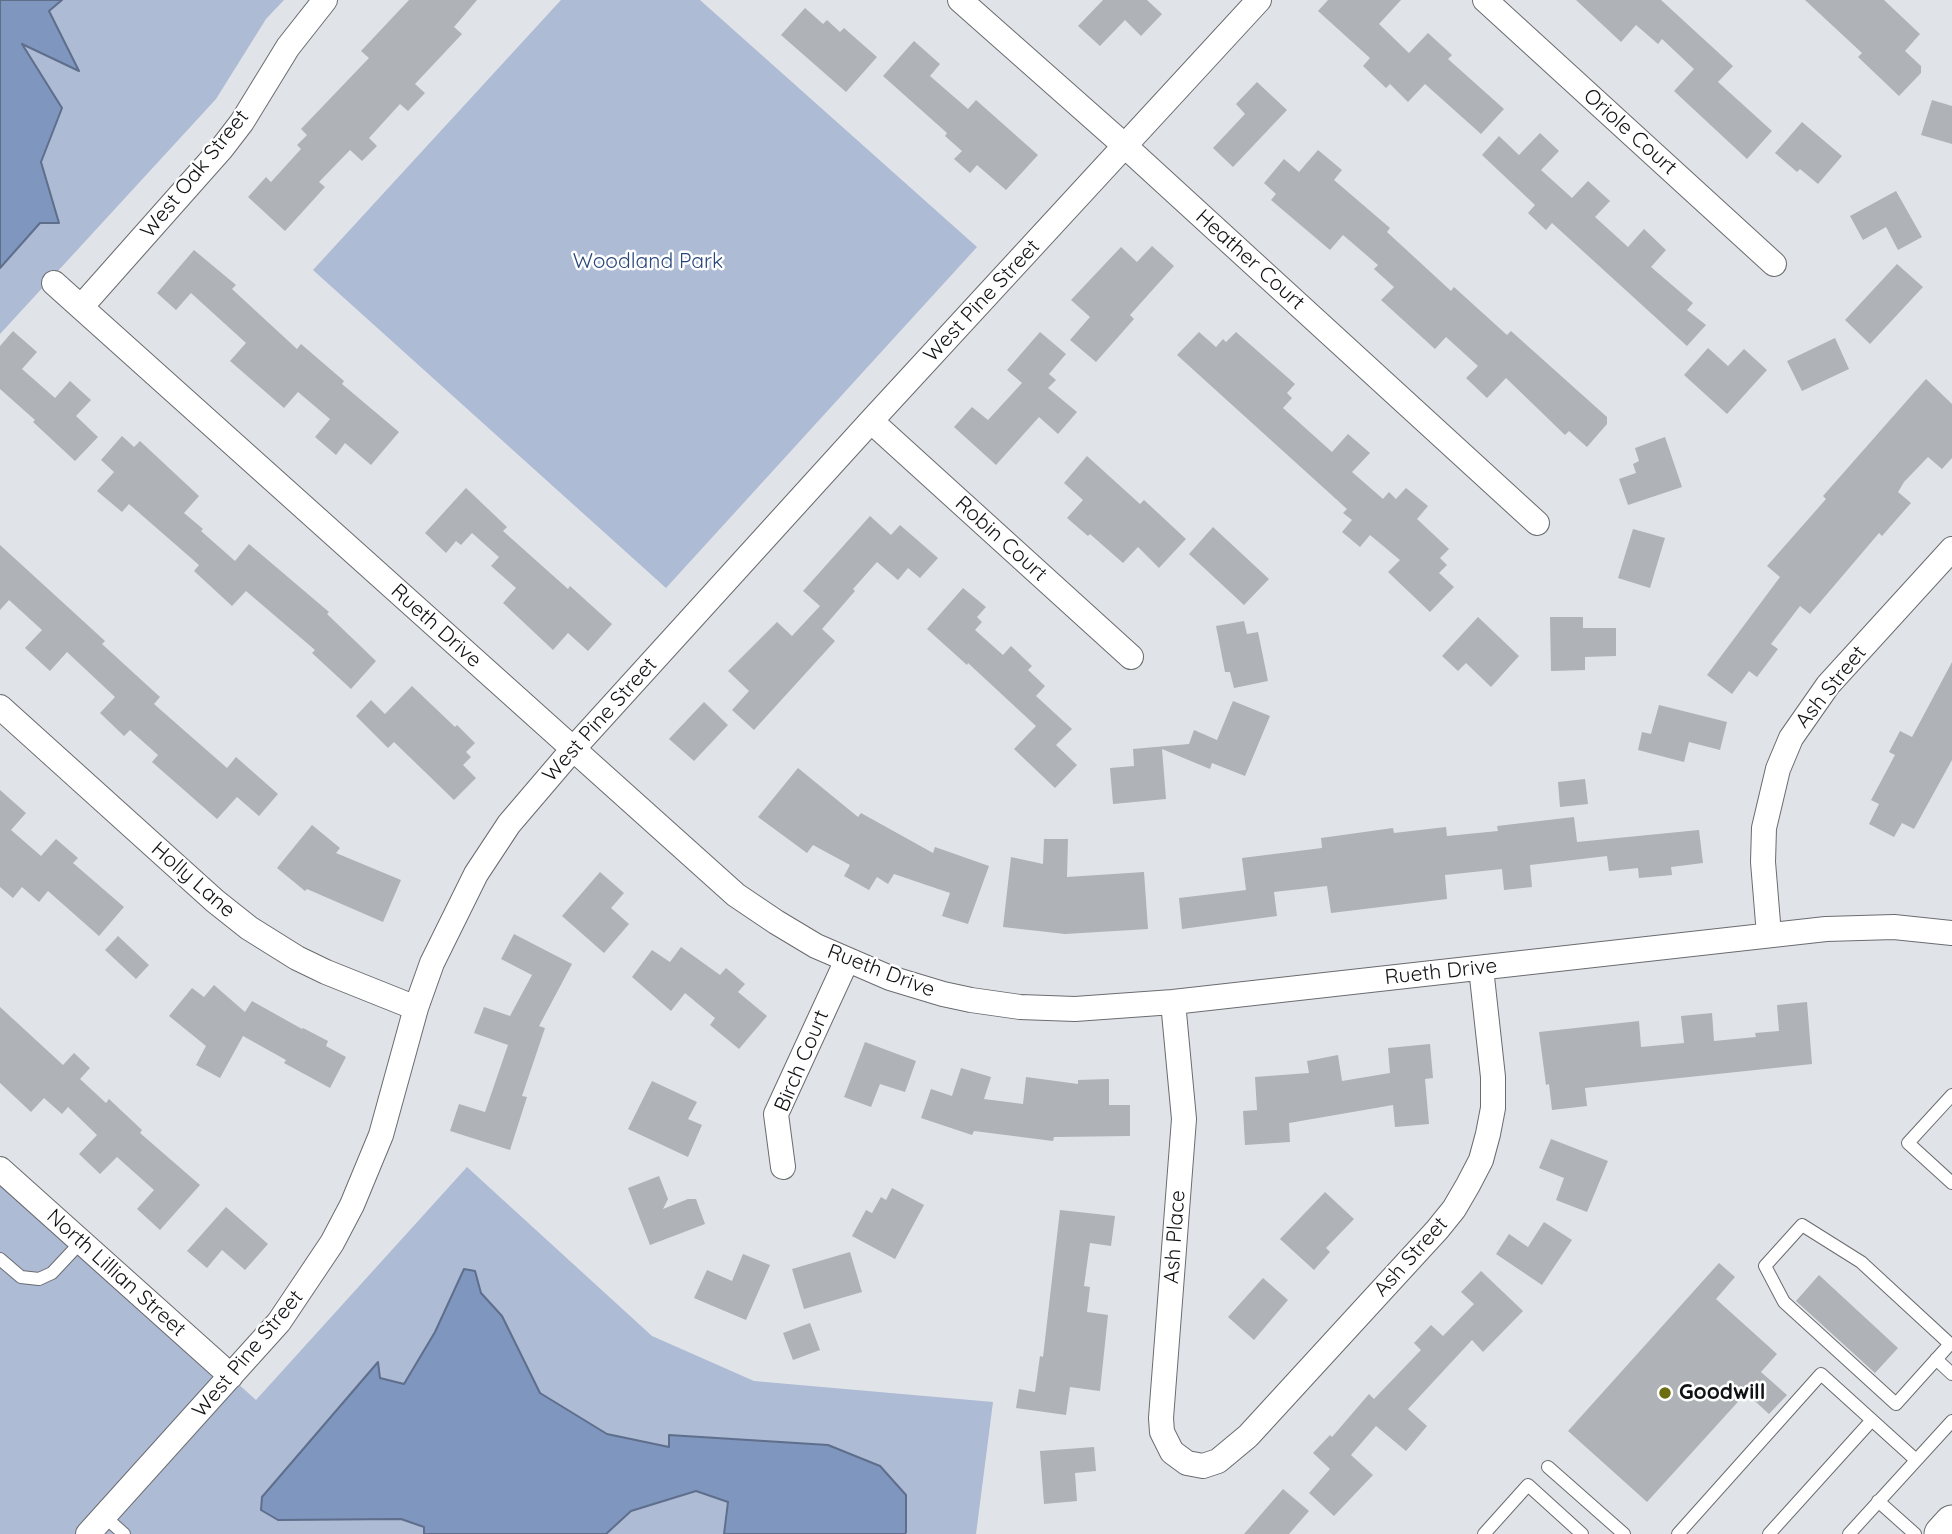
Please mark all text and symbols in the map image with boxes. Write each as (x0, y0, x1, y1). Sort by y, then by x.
street label: Oriole Court (1578, 83, 1682, 181)
street label: West Oak Street (136, 105, 254, 243)
street label: Heather Court (1190, 204, 1310, 316)
street label: West Pine Street (919, 234, 1045, 368)
park label: Woodland Park (573, 249, 723, 275)
street label: Robin Court (950, 491, 1052, 587)
street label: Rueth Drive (386, 579, 486, 673)
street label: Ash Street (1790, 641, 1872, 733)
street label: West Pine Street (538, 653, 662, 787)
street label: Holly Lane (146, 837, 240, 923)
street label: Rueth Drive (824, 939, 938, 1003)
street label: Rueth Drive (1383, 954, 1499, 990)
street label: Birch Court (769, 1006, 835, 1116)
street label: Ash Place (1159, 1189, 1191, 1285)
street label: North Lillian Street (41, 1204, 191, 1342)
street label: Ash Street (1369, 1212, 1453, 1302)
street label: West Pine Street (187, 1285, 309, 1423)
place label: Goodwill (1679, 1380, 1765, 1406)
marker: Goodwill (1657, 1385, 1673, 1401)

